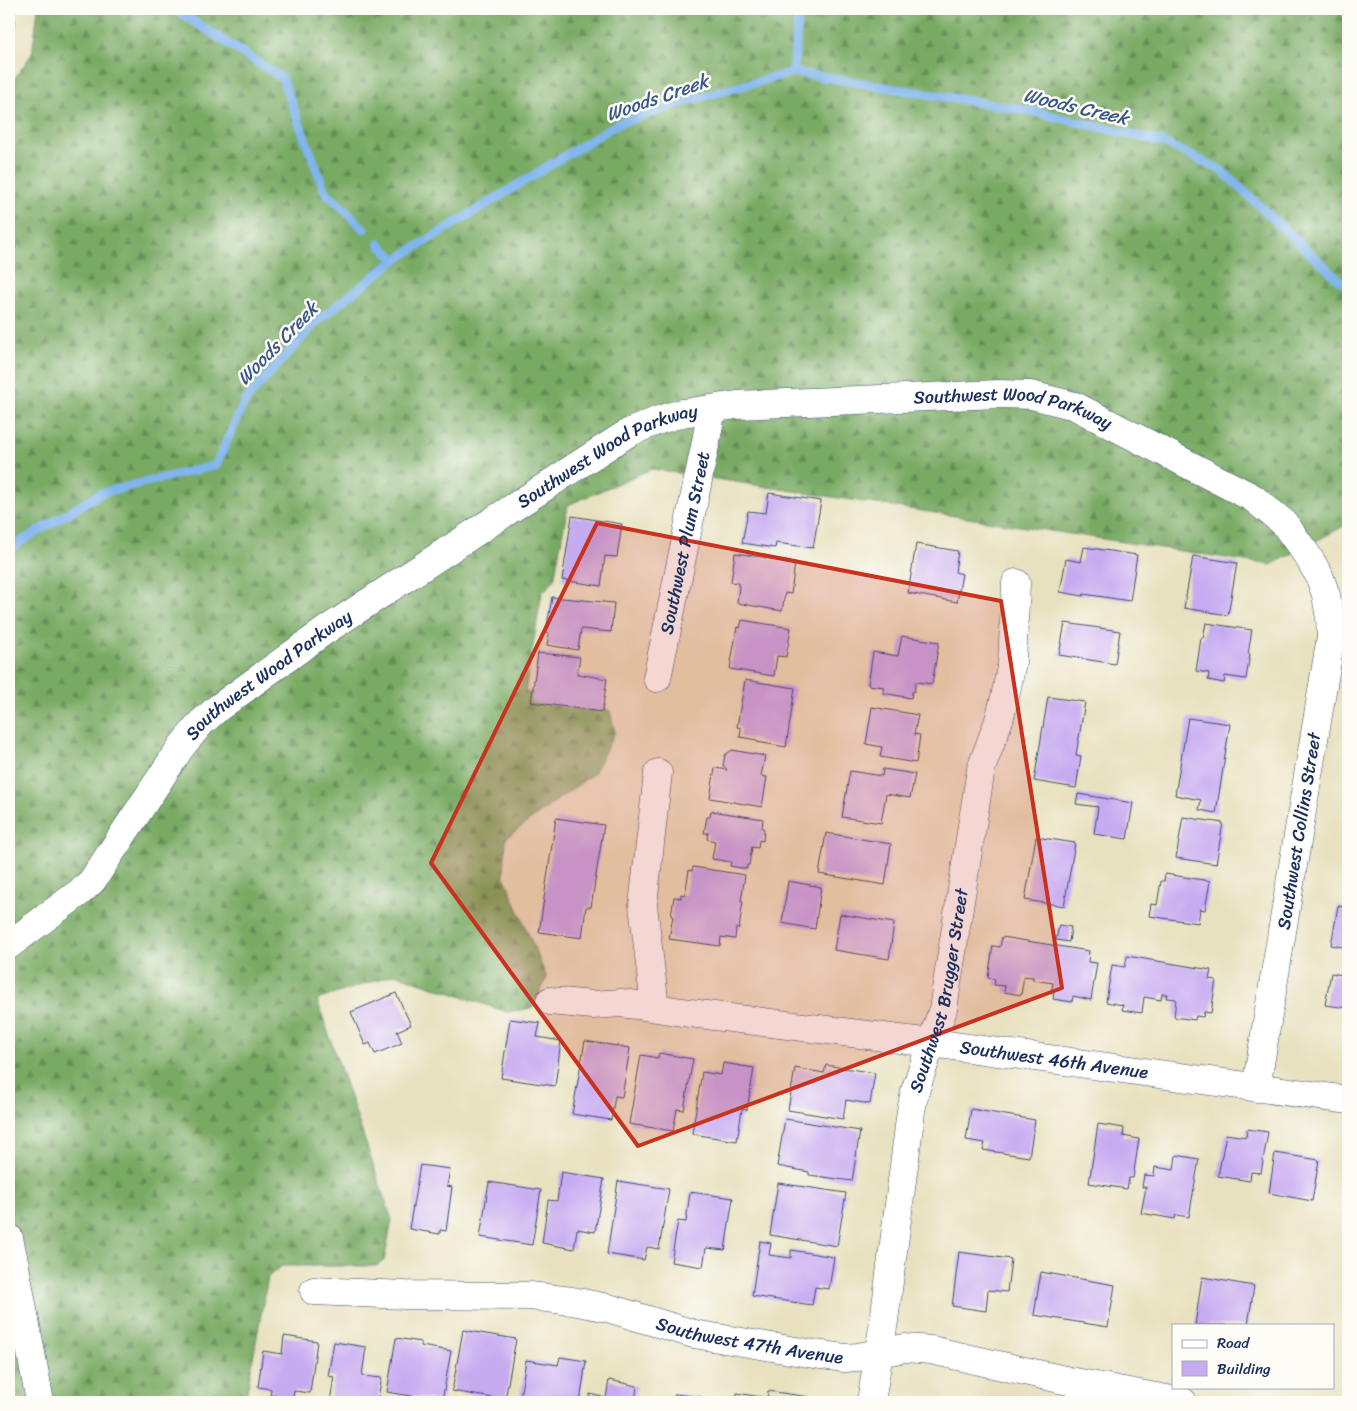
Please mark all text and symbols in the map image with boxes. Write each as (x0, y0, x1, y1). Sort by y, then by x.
water label: Woods Creek (602, 64, 716, 130)
water label: Woods Creek (1020, 78, 1134, 135)
water label: Woods Creek (229, 292, 328, 393)
street label: Southwest Wood Parkway (913, 378, 1119, 439)
street label: Southwest Wood Parkway (510, 395, 700, 517)
street label: Southwest Plum Street (650, 448, 720, 637)
street label: Southwest Wood Parkway (177, 601, 359, 748)
street label: Southwest Collins Street (1268, 729, 1330, 932)
street label: Southwest Brugger Street (900, 886, 978, 1097)
street label: Southwest 46th Avenue (958, 1031, 1151, 1089)
street label: Southwest 47th Avenue (652, 1307, 846, 1374)
legend (1172, 1324, 1334, 1388)
text: Road (1217, 1330, 1250, 1356)
text: Building (1217, 1356, 1271, 1382)

